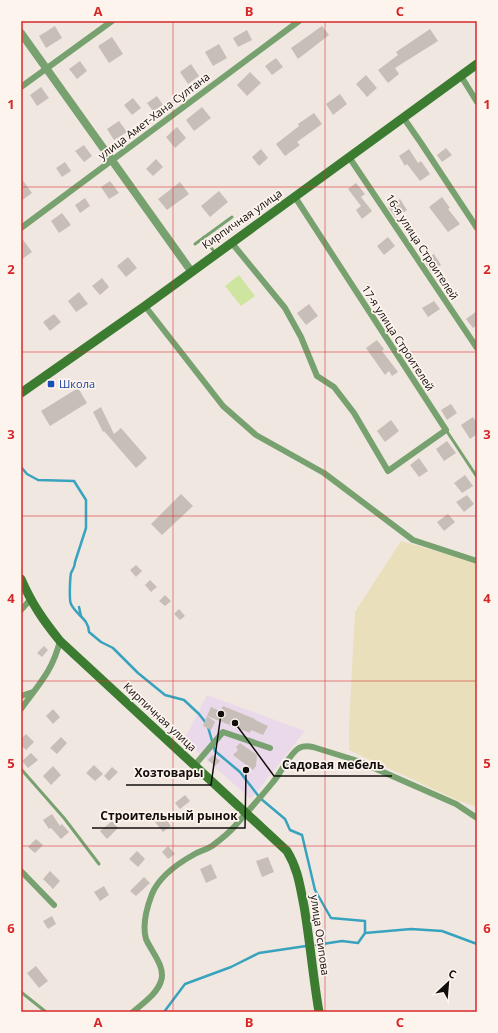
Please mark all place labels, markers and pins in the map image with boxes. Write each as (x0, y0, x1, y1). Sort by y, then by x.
place label: Школа (59, 376, 95, 391)
marker: Школа (46, 379, 56, 389)
callout: Садовая мебель (274, 752, 392, 776)
callout: Хозтовары (126, 761, 211, 785)
callout: Строительный рынок (92, 804, 245, 828)

